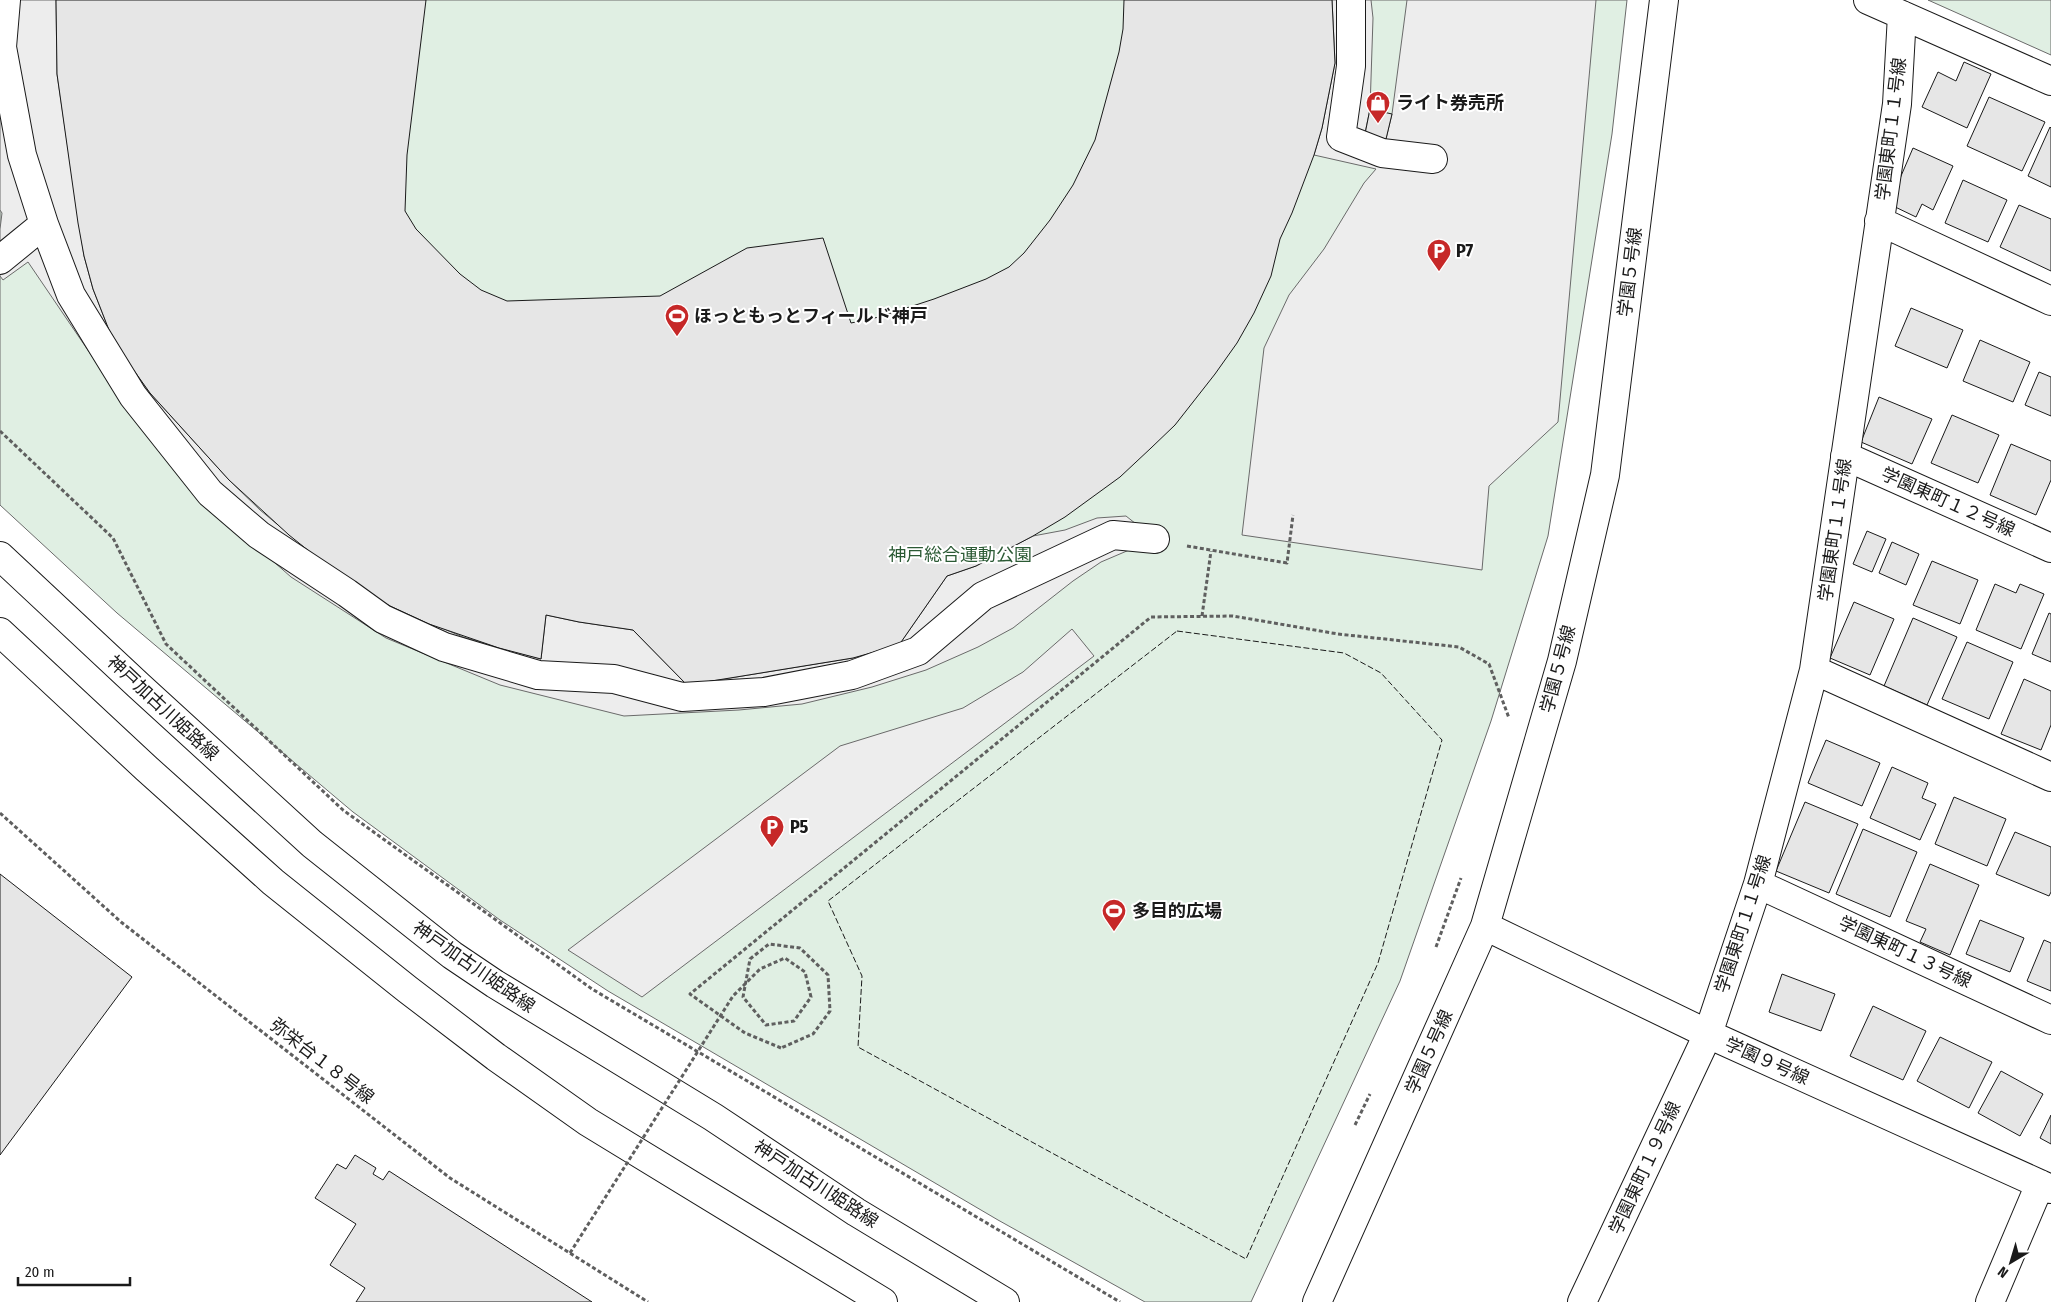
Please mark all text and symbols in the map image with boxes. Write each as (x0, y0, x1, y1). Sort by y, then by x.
street label: 学園東町１１号線 (1871, 56, 1911, 202)
shop icon: ライト券売所 (1365, 90, 1391, 124)
place label: ライト券売所 (1396, 92, 1504, 114)
street label: 学園５号線 (1614, 226, 1646, 318)
parking icon: P7 (1426, 238, 1452, 272)
place label: P7 (1456, 240, 1474, 262)
sports icon: ほっともっとフィールド神戸 (664, 303, 690, 337)
place label: ほっともっとフィールド神戸 (694, 305, 928, 327)
street label: 学園東町１１号線 (1814, 457, 1856, 603)
street label: 学園東町１２号線 (1878, 463, 2018, 541)
park label: 神戸総合運動公園 (888, 544, 1032, 566)
street label: 学園５号線 (1536, 623, 1580, 715)
street label: 神戸加古川姫路線 (103, 651, 223, 765)
parking icon: P5 (759, 814, 785, 848)
place label: P5 (790, 816, 809, 838)
street label: 学園東町１１号線 (1710, 852, 1776, 996)
sports icon: 多目的広場 (1101, 898, 1127, 932)
place label: 多目的広場 (1132, 900, 1222, 922)
street label: 学園東町１３号線 (1835, 912, 1975, 992)
street label: 神戸加古川姫路線 (409, 917, 539, 1017)
street label: 学園５号線 (1401, 1006, 1457, 1098)
street label: 弥栄台１８号線 (266, 1014, 378, 1108)
street label: 学園９号線 (1721, 1033, 1813, 1089)
street label: 学園東町１９号線 (1605, 1098, 1685, 1238)
street label: 神戸加古川姫路線 (750, 1136, 882, 1232)
north arrow (1986, 1237, 2036, 1287)
scale bar (18, 1254, 130, 1286)
text: 20 m (25, 1263, 55, 1281)
text: N (1995, 1263, 2012, 1281)

